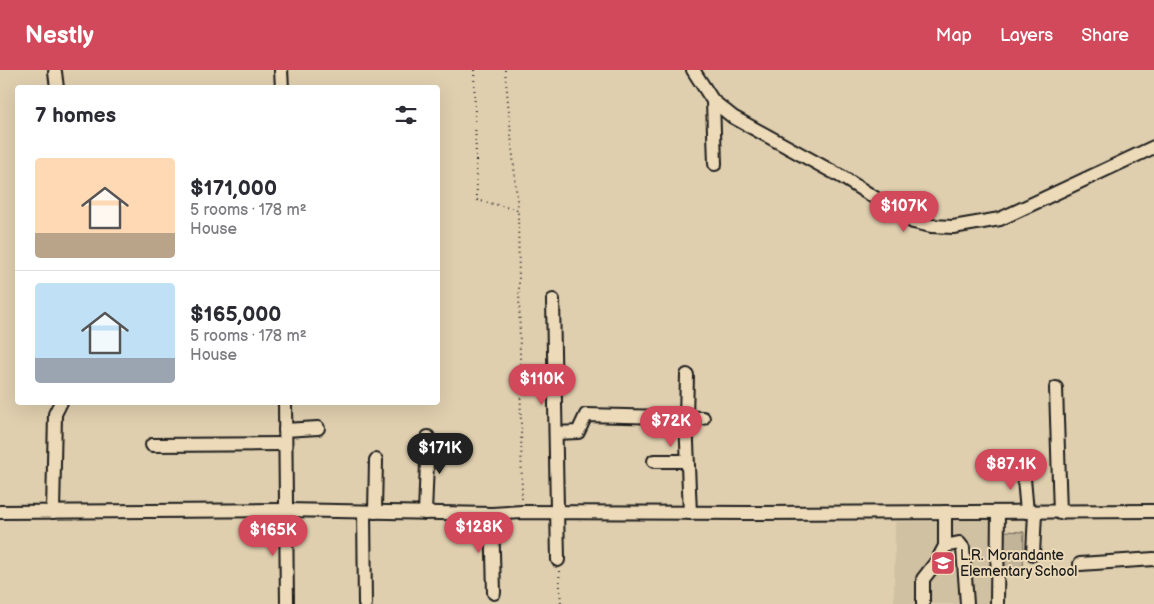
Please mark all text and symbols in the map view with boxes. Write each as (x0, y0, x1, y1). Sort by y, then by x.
text: Nestly (25, 21, 94, 50)
text: Map (936, 25, 972, 46)
text: Layers (1000, 25, 1053, 46)
text: Share (1081, 25, 1129, 46)
icon: filters (392, 101, 420, 129)
text: 7 homes (35, 103, 116, 128)
text: $171,000 (190, 176, 277, 201)
icon: home (75, 178, 135, 238)
pin: $107K (869, 190, 939, 233)
text: $107K (881, 197, 927, 216)
text: 5 rooms · 178 m² (190, 201, 307, 220)
text: House (190, 220, 237, 239)
text: $165,000 (190, 302, 281, 327)
icon: home (75, 303, 135, 363)
text: 5 rooms · 178 m² (190, 327, 307, 346)
text: House (190, 346, 237, 365)
pin: $110K (507, 364, 577, 406)
text: $110K (520, 370, 564, 389)
pin: $72K (641, 406, 701, 448)
text: $72K (651, 412, 691, 431)
pin: $171K (405, 432, 475, 475)
text: $171K (418, 439, 462, 458)
pin: $87.1K (970, 448, 1052, 491)
text: $87.1K (986, 455, 1036, 474)
pin: $128K (444, 512, 514, 554)
pin: $165K (238, 514, 308, 557)
text: $128K (455, 518, 503, 537)
text: $165K (249, 521, 297, 540)
place label: L.R. Morandante Elementary School (960, 547, 1078, 580)
school or university icon: L.R. Morandante Elementary School (930, 550, 956, 576)

